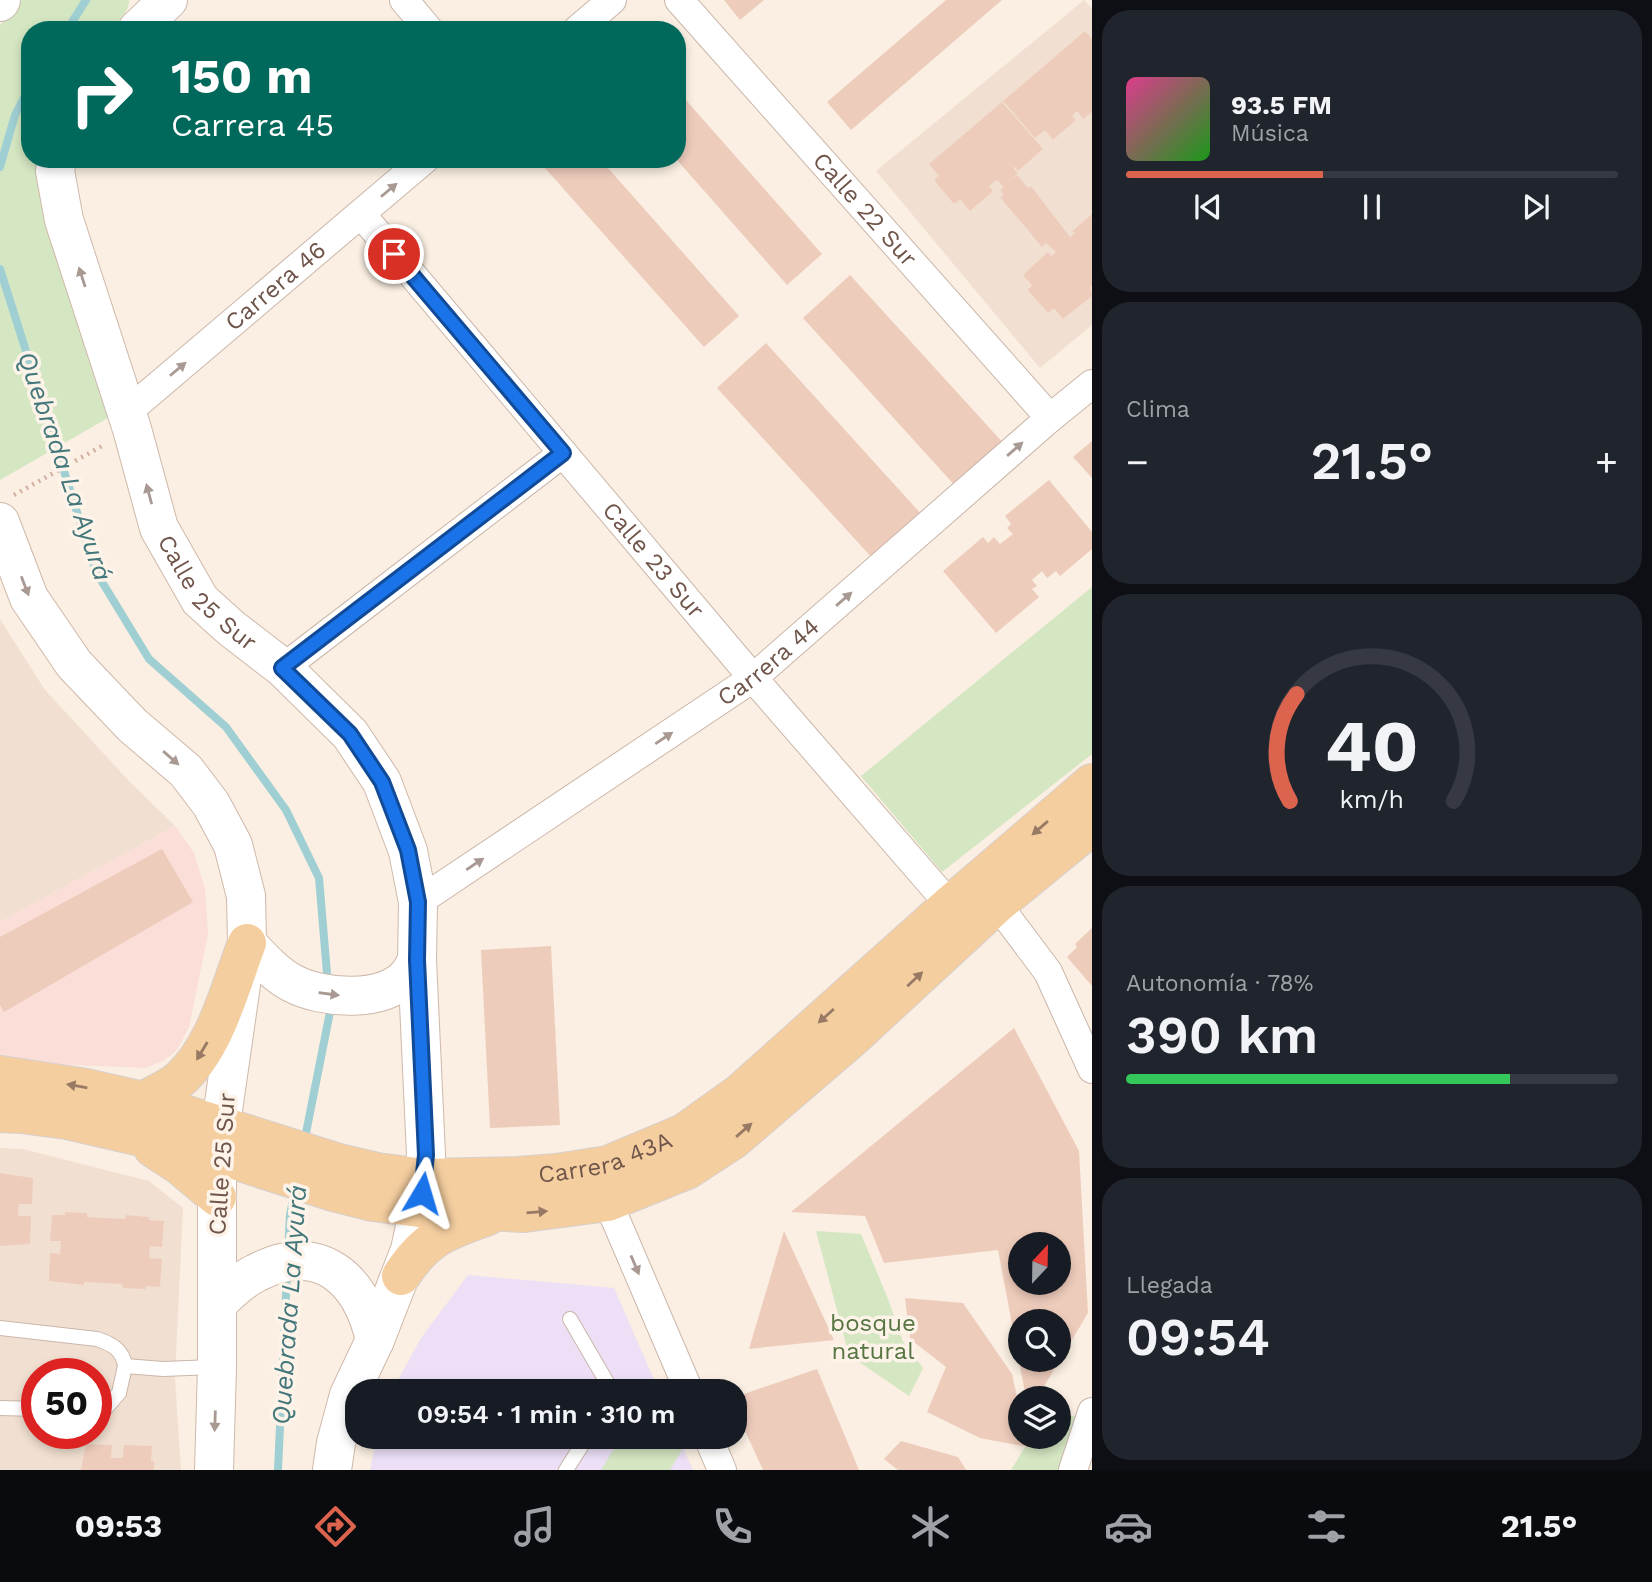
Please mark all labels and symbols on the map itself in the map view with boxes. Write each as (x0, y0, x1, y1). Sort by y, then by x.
street label: Calle 22 Sur (807, 147, 923, 272)
one-way arrow (380, 183, 397, 198)
pin (364, 224, 424, 284)
street label: Carrera 46 (219, 236, 331, 337)
one-way arrow (76, 266, 87, 287)
water label: Quebrada La Ayurá (12, 347, 118, 585)
one-way arrow (169, 362, 186, 377)
one-way arrow (1006, 442, 1023, 457)
one-way arrow (143, 483, 154, 505)
street label: Calle 23 Sur (597, 496, 710, 624)
street label: Calle 25 Sur (152, 530, 262, 657)
one-way arrow (19, 575, 30, 596)
one-way arrow (835, 592, 852, 607)
street label: Carrera 44 (712, 612, 825, 712)
one-way arrow (655, 731, 673, 745)
one-way arrow (162, 750, 179, 765)
one-way arrow (1031, 820, 1049, 836)
one-way arrow (465, 858, 484, 871)
one-way arrow (906, 972, 923, 988)
one-way arrow (318, 989, 340, 1000)
one-way arrow (818, 1008, 835, 1024)
one-way arrow (196, 1042, 208, 1061)
one-way arrow (66, 1080, 88, 1091)
street label: Calle 25 Sur (203, 1092, 241, 1236)
one-way arrow (736, 1123, 753, 1138)
street label: Carrera 43A (537, 1126, 676, 1188)
position arrow (385, 1156, 459, 1230)
water label: Quebrada La Ayurá (266, 1184, 312, 1426)
one-way arrow (526, 1206, 548, 1217)
north arrow (1008, 1232, 1071, 1295)
one-way arrow (629, 1255, 641, 1275)
park label: bosque natural (830, 1309, 916, 1365)
speed limit sign: 50 (21, 1358, 112, 1449)
one-way arrow (210, 1410, 221, 1432)

